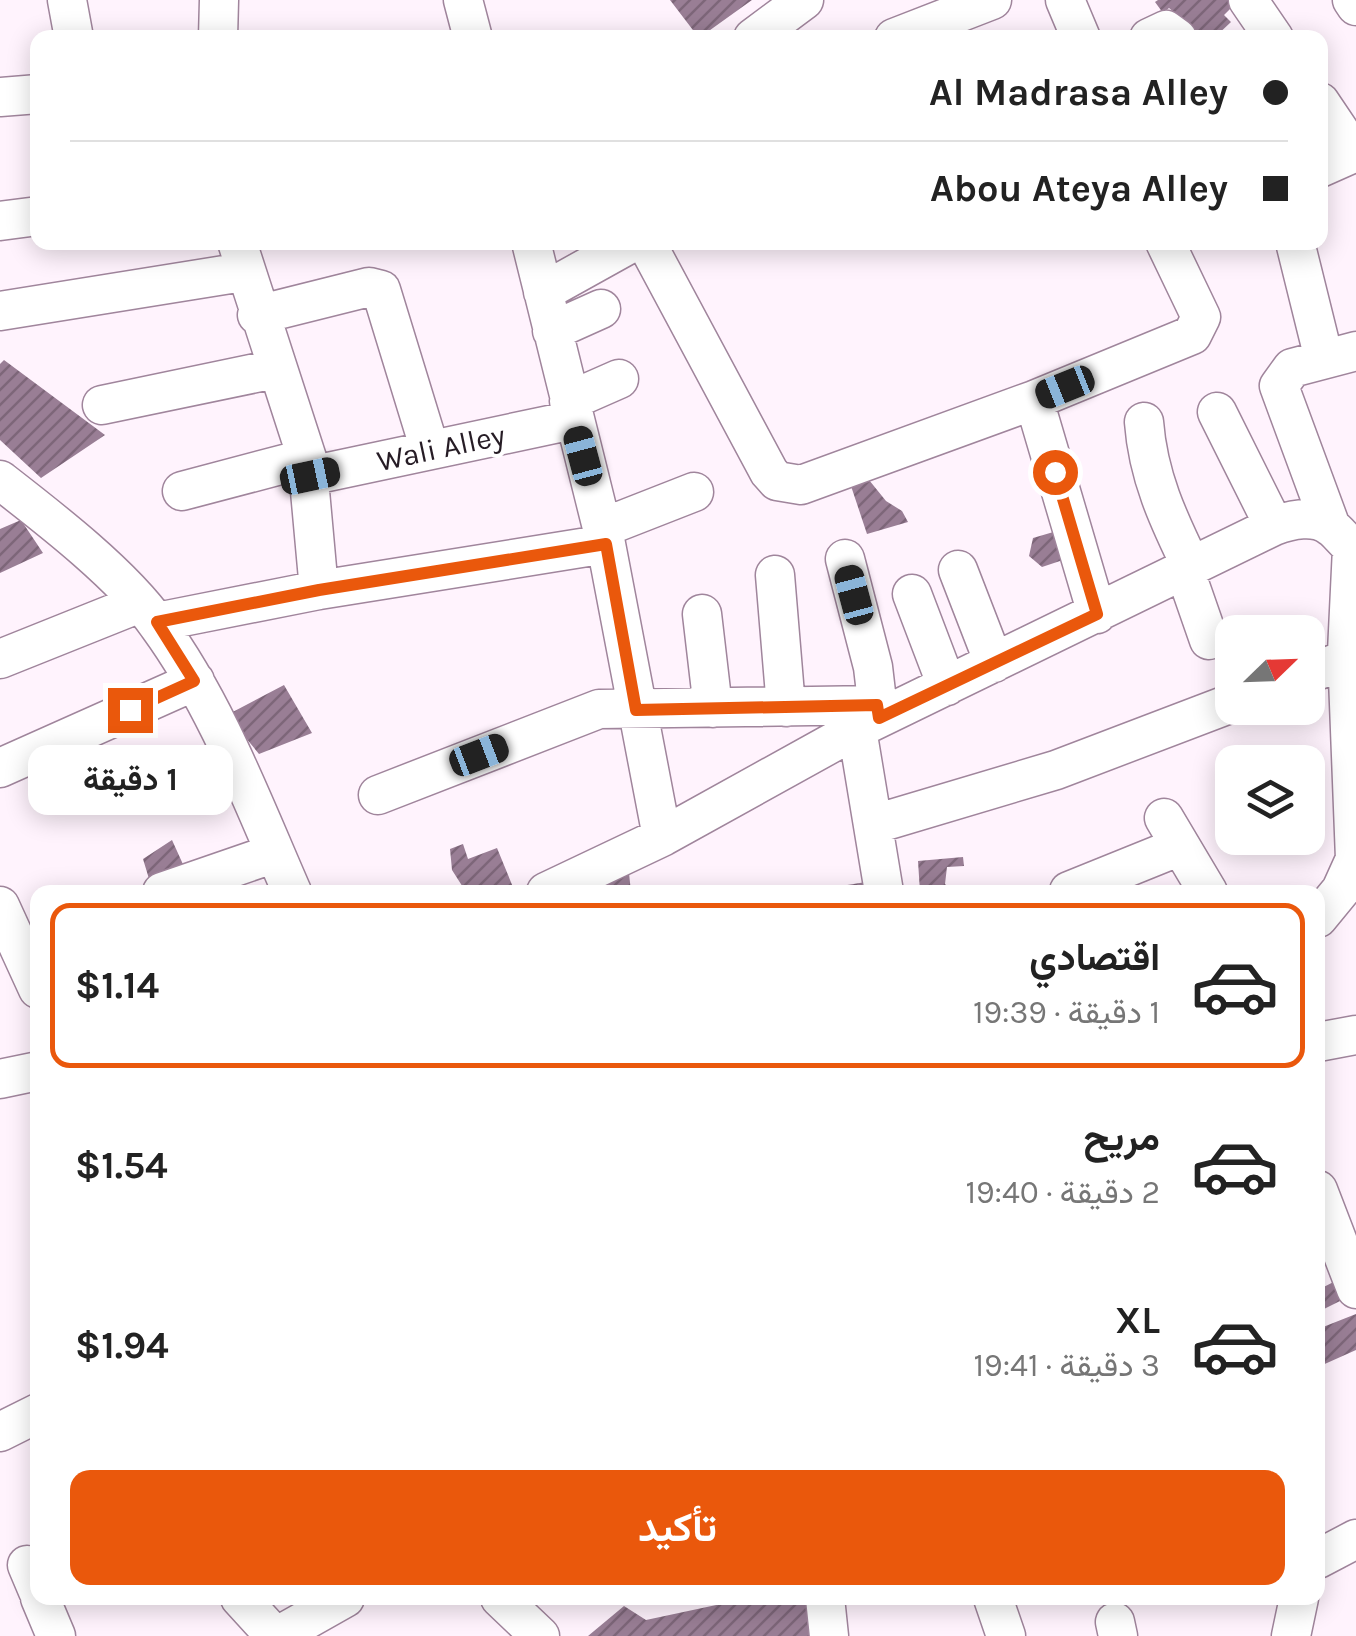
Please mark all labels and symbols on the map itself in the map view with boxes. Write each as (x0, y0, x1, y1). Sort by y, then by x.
car (1032, 362, 1098, 412)
street label: Wali Alley (374, 417, 508, 479)
car (561, 423, 605, 489)
route start (1033, 450, 1078, 495)
car (278, 455, 342, 497)
car (832, 562, 876, 628)
north arrow (1215, 615, 1325, 725)
route end (108, 688, 153, 733)
car (446, 730, 512, 780)
callout: 1 دقيقة (28, 745, 232, 815)

